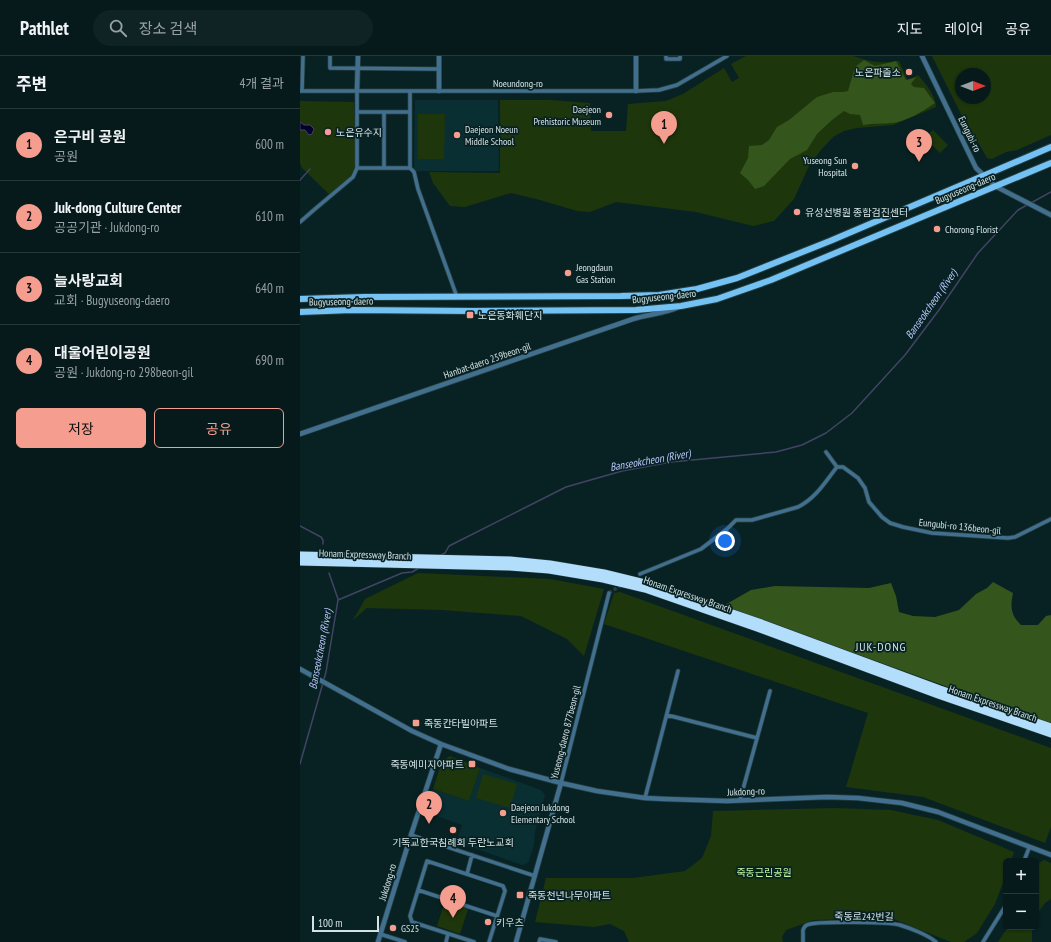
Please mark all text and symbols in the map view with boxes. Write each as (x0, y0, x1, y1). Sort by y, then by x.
search box (93, 10, 373, 46)
text: Pathlet (20, 16, 69, 40)
icon: search (107, 17, 129, 39)
text: 장소 검색 (139, 19, 197, 38)
text: 지도 (897, 20, 923, 38)
text: 레이어 (945, 20, 983, 38)
text: 공유 (1005, 20, 1031, 38)
place label: 노은파출소 (855, 66, 901, 79)
marker: 노은파출소 (904, 67, 914, 77)
north arrow (955, 68, 991, 104)
text: 주변 (16, 73, 47, 95)
text: 4개 결과 (240, 75, 284, 92)
street label: Noeundong-ro (493, 77, 543, 90)
place label: Daejeon Prehistoric Museum (533, 103, 601, 128)
marker: Daejeon Prehistoric Museum (604, 110, 614, 120)
pin: 1 (651, 111, 677, 144)
street label: Eungubi-ro (955, 114, 984, 154)
place label: Daejeon Noeun Middle School (465, 123, 518, 148)
place label: 노은유수지 (336, 126, 382, 139)
text: 은구비 공원 (54, 127, 126, 146)
marker: 노은유수지 (323, 127, 333, 137)
pin: 3 (906, 129, 932, 162)
marker: Daejeon Noeun Middle School (452, 130, 462, 140)
text: 1 (26, 136, 32, 153)
text: 600 m (255, 136, 284, 153)
text: 공원 (54, 148, 78, 165)
place label: Yuseong Sun Hospital (803, 154, 848, 179)
marker: Yuseong Sun Hospital (850, 161, 860, 171)
street label: Bugyuseong-daero (933, 170, 997, 207)
text: Juk-dong Culture Center (54, 198, 181, 217)
place label: 유성선병원 종합검진센터 (805, 206, 908, 219)
marker: 유성선병원 종합검진센터 (792, 207, 802, 217)
text: 2 (26, 208, 32, 225)
text: 610 m (255, 208, 284, 225)
text: 공공기관 · Jukdong-ro (54, 219, 159, 236)
place label: Chorong Florist (945, 223, 998, 236)
marker: Chorong Florist (932, 224, 942, 234)
place label: Jeongdaun Gas Station (575, 261, 615, 286)
water label: Banseokcheon (River) (902, 266, 961, 341)
marker: Jeongdaun Gas Station (563, 268, 573, 278)
text: 늘사랑교회 (54, 271, 123, 290)
text: 3 (26, 280, 32, 297)
text: 640 m (255, 280, 284, 297)
street label: Bugyuseong-daero (631, 287, 697, 306)
text: 교회 · Bugyuseong-daero (54, 292, 170, 309)
street label: Bugyuseong-daero (309, 294, 373, 309)
place label: 노은동화훼단지 (478, 309, 542, 322)
marker: 노은동화훼단지 (465, 310, 475, 320)
street label: Hanbat-daero 259beon-gil (442, 339, 533, 382)
text: 대울어린이공원 (54, 343, 151, 362)
text: 4 (26, 352, 32, 369)
text: 690 m (255, 352, 284, 369)
text: 공원 · Jukdong-ro 298beon-gil (54, 364, 193, 381)
button: 저장 (16, 408, 146, 448)
button: 공유 (154, 408, 284, 448)
water label: Banseokcheon (River) (609, 446, 693, 474)
street label: Eungubi-ro 136beon-gil (918, 516, 1002, 537)
your location (715, 531, 735, 551)
street label: Honam Expressway Branch (319, 546, 411, 563)
street label: Honam Expressway Branch (642, 573, 734, 616)
water label: Banseokcheon (River) (305, 606, 335, 690)
district label: JUK-DONG (854, 639, 907, 654)
street label: Honam Expressway Branch (947, 682, 1039, 725)
street label: Yuseong-daero 877beon-gil (548, 683, 584, 780)
place label: 죽동칸타빌아파트 (424, 717, 498, 730)
marker: 죽동칸타빌아파트 (411, 718, 421, 728)
place label: 죽동예미지아파트 (390, 758, 464, 771)
marker: 죽동예미지아파트 (467, 759, 477, 769)
street label: Jukdong-ro (726, 784, 765, 799)
pin: 2 (416, 791, 442, 824)
place label: Daejeon Jukdong Elementary School (511, 801, 576, 826)
marker: Daejeon Jukdong Elementary School (498, 808, 508, 818)
marker: 기독교한국침례회 두란노교회 (448, 825, 458, 835)
place label: 기독교한국침례회 두란노교회 (392, 836, 514, 849)
map controls (1003, 858, 1039, 930)
button: + (1003, 858, 1039, 894)
street label: Jukdong-ro (375, 862, 399, 903)
park label: 죽동근린공원 (736, 866, 792, 879)
pin: 4 (440, 885, 466, 918)
place label: 죽동천년나무아파트 (528, 889, 611, 902)
marker: 죽동천년나무아파트 (515, 890, 525, 900)
button: − (1003, 894, 1039, 930)
street label: 죽동로242번길 (834, 909, 894, 924)
scale bar (312, 914, 379, 933)
text: 100 m (318, 916, 342, 930)
place label: 키우츠 (496, 916, 524, 929)
marker: 키우츠 (483, 917, 493, 927)
place label: GS25 (401, 922, 419, 935)
marker: GS25 (388, 923, 398, 933)

